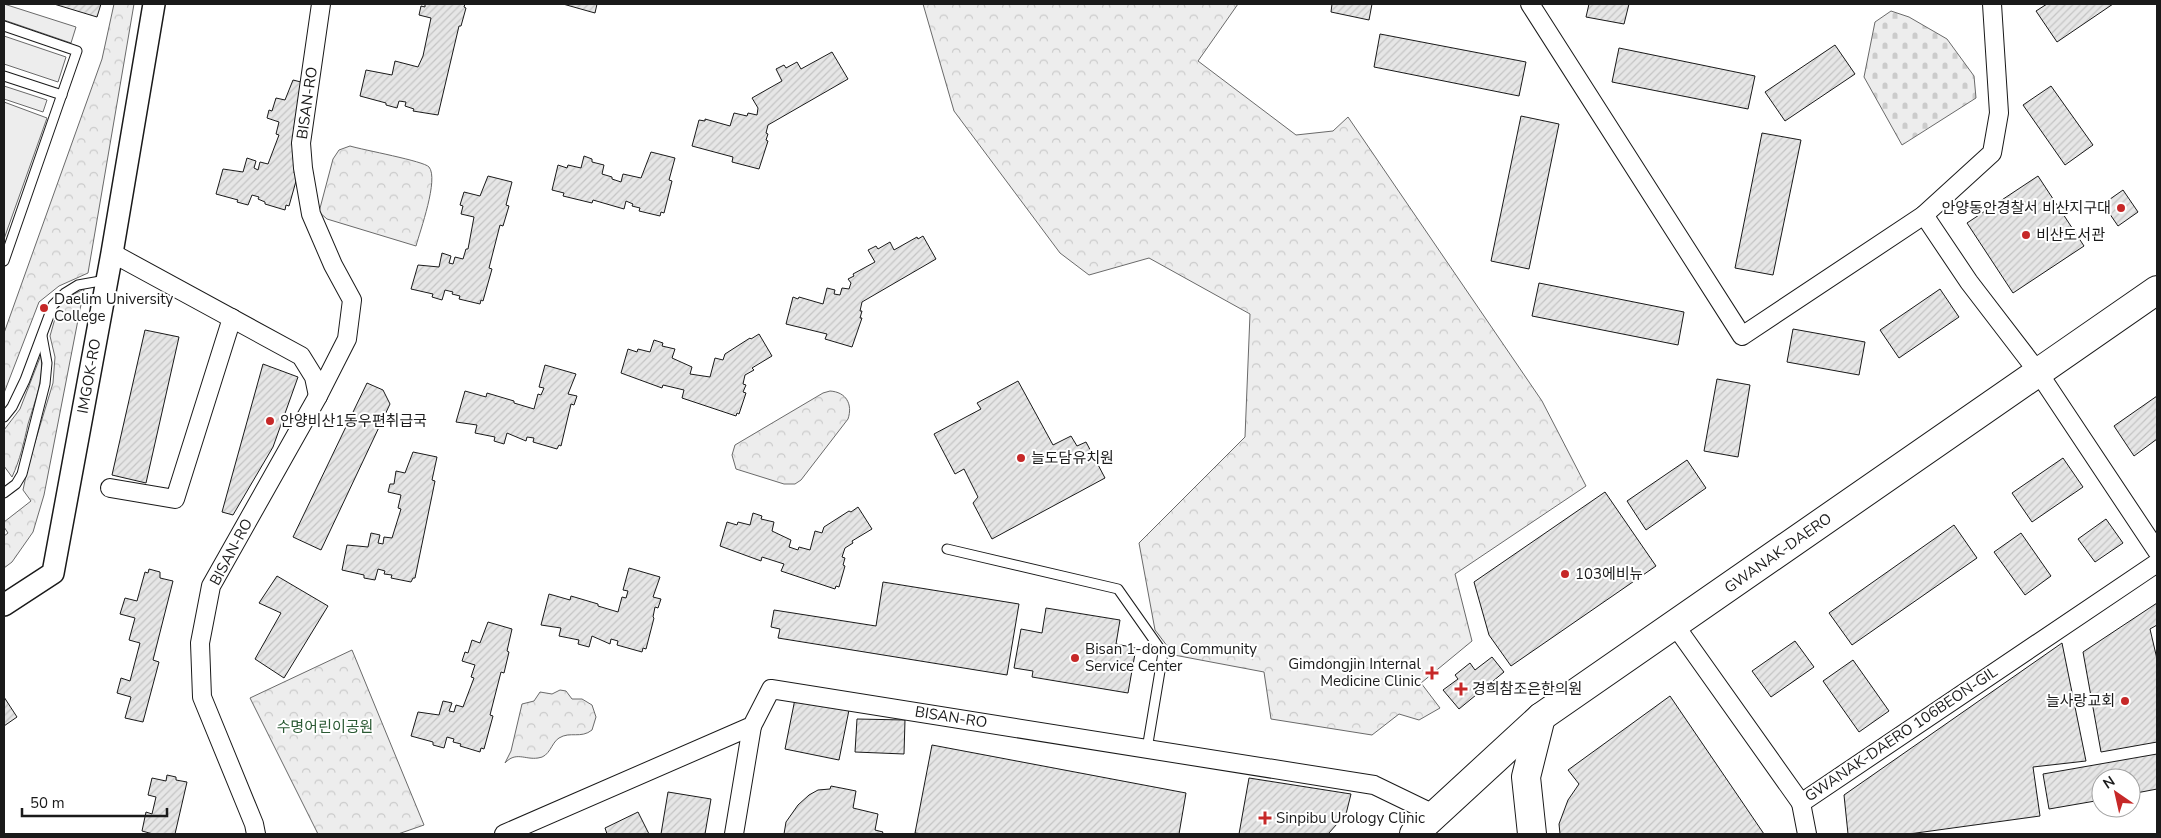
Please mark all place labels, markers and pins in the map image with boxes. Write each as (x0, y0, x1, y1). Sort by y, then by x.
place label: 안양동안경찰서 비산지구대 (1942, 198, 2111, 218)
marker: 안양동안경찰서 비산지구대 (2115, 202, 2127, 214)
place label: 비산도서관 (2036, 225, 2105, 245)
marker: 비산도서관 (2020, 229, 2032, 241)
place label: Daelim University College (54, 289, 174, 326)
marker: Daelim University College (38, 302, 50, 314)
place label: 안양비산1동우편취급국 (280, 411, 427, 431)
marker: 안양비산1동우편취급국 (264, 415, 276, 427)
place label: 늘도담유치원 (1031, 448, 1114, 468)
marker: 늘도담유치원 (1015, 452, 1027, 464)
place label: 103에비뉴 (1575, 564, 1643, 584)
marker: 103에비뉴 (1559, 568, 1571, 580)
place label: Bisan 1-dong Community Service Center (1085, 639, 1257, 676)
marker: Bisan 1-dong Community Service Center (1069, 652, 1081, 664)
place label: Gimdongjin Internal Medicine Clinic (1288, 654, 1422, 691)
marker: Gimdongjin Internal Medicine Clinic (1425, 666, 1439, 680)
place label: 경희참조은한의원 (1472, 679, 1582, 699)
marker: 경희참조은한의원 (1454, 682, 1468, 696)
place label: 늘사랑교회 (2046, 691, 2115, 711)
marker: 늘사랑교회 (2119, 695, 2131, 707)
place label: Sinpibu Urology Clinic (1276, 808, 1425, 828)
marker: Sinpibu Urology Clinic (1258, 811, 1272, 825)

